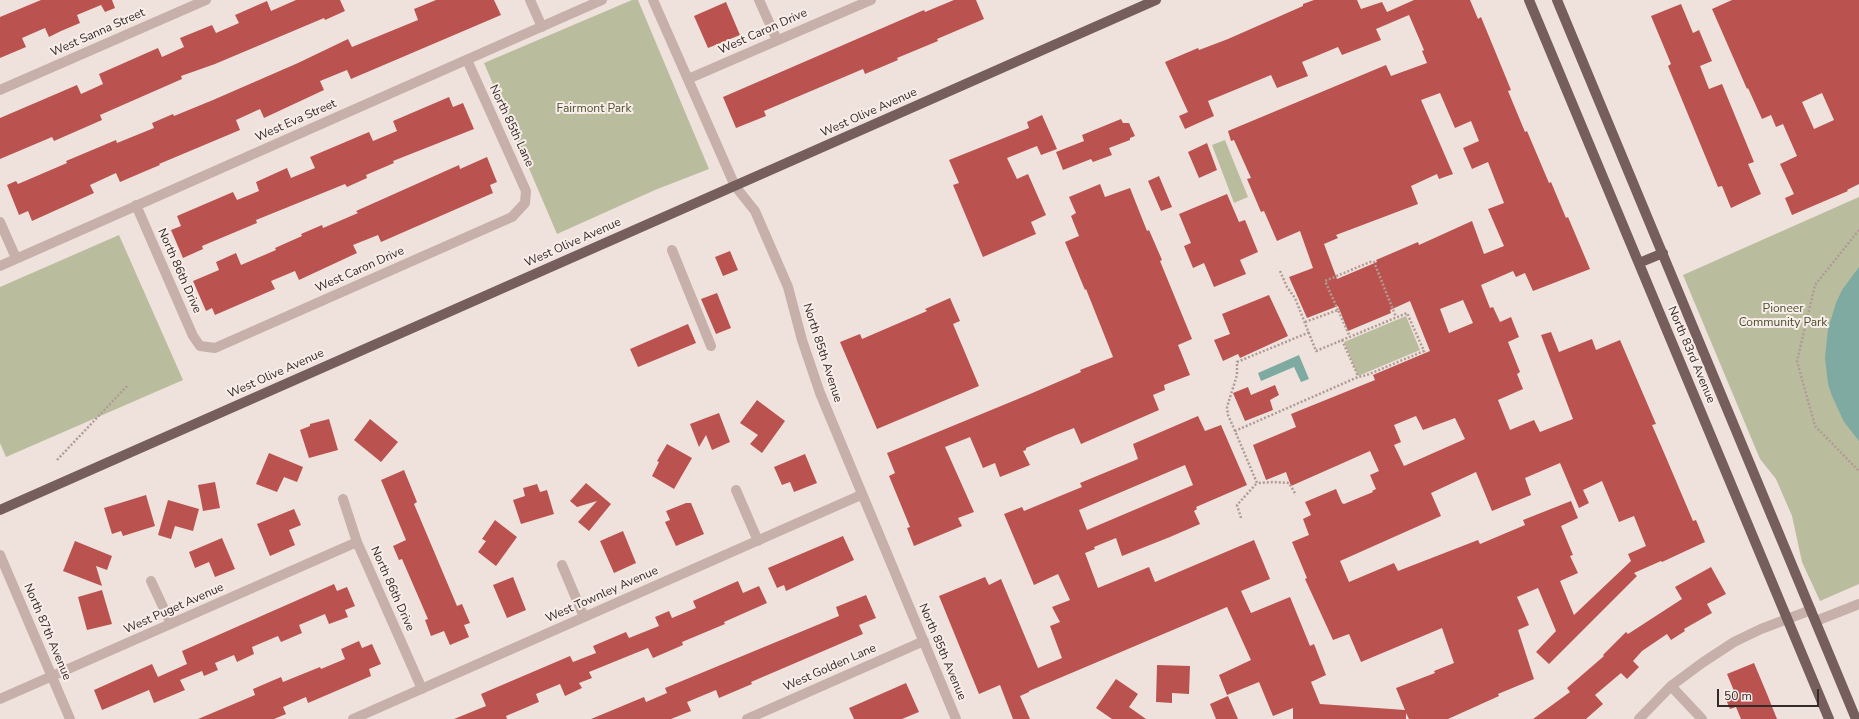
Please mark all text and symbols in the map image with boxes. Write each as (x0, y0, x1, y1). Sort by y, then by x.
street label: West Sanna Street (49, 6, 147, 60)
street label: West Caron Drive (717, 6, 809, 58)
street label: North 85th Lane (486, 83, 536, 169)
street label: West Olive Avenue (819, 85, 919, 141)
street label: West Eva Street (253, 97, 339, 145)
park label: Fairmont Park (557, 102, 631, 116)
street label: West Olive Avenue (523, 215, 623, 271)
street label: North 86th Drive (154, 226, 204, 316)
street label: West Caron Drive (314, 244, 406, 296)
street label: North 85th Avenue (799, 302, 845, 404)
park label: Pioneer Community Park (1739, 302, 1827, 330)
street label: North 83rd Avenue (1664, 304, 1718, 406)
street label: West Olive Avenue (226, 346, 326, 402)
street label: North 86th Drive (367, 544, 417, 634)
street label: West Townley Avenue (544, 564, 660, 626)
street label: West Puget Avenue (122, 581, 226, 637)
street label: North 87th Avenue (20, 582, 74, 682)
street label: North 85th Avenue (915, 602, 969, 702)
street label: West Golden Lane (781, 641, 879, 695)
scale bar (1719, 681, 1821, 707)
text: 50 m (1724, 688, 1752, 704)

